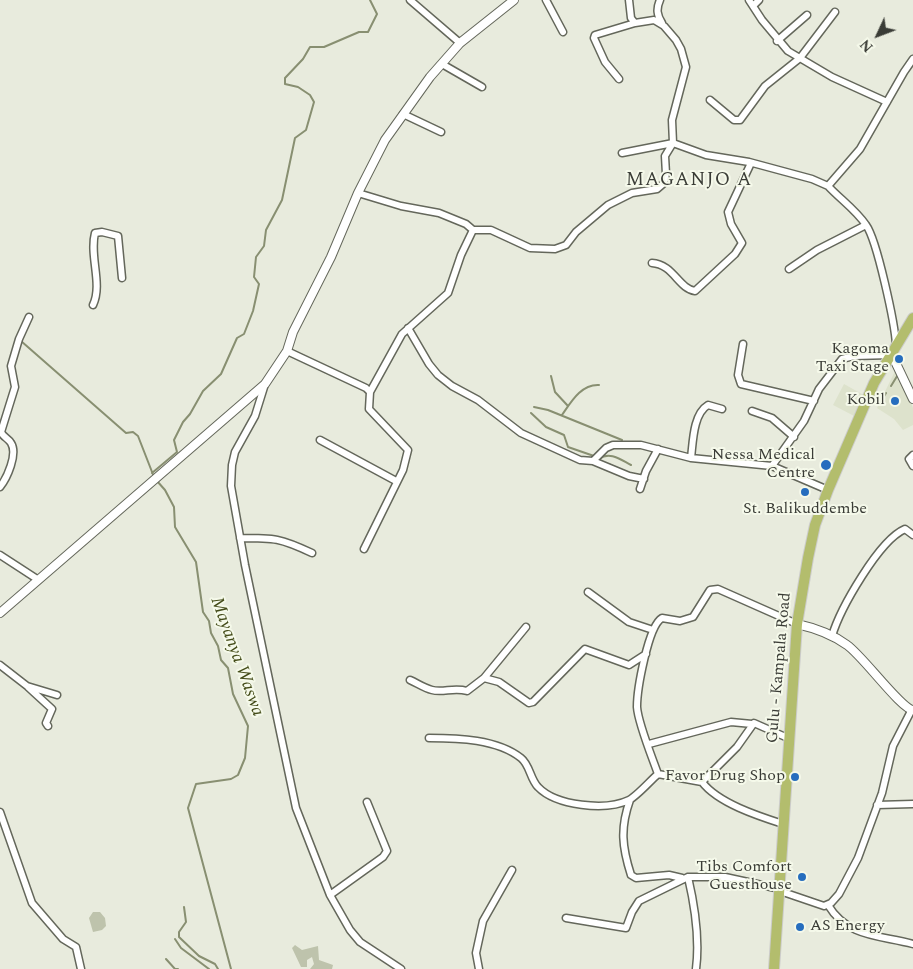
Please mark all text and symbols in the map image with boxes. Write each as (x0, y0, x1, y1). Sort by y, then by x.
north arrow (853, 10, 903, 60)
text: N (855, 34, 878, 57)
district label: MAGANJO A (625, 170, 753, 192)
place label: Kagoma Taxi Stage (816, 340, 889, 378)
marker: Kagoma Taxi Stage (893, 353, 905, 365)
place label: Kobil (847, 391, 885, 411)
marker: Kobil (889, 395, 901, 407)
place label: Nessa Medical Centre (712, 446, 815, 484)
marker: Nessa Medical Centre (819, 458, 833, 472)
marker: St. Balikuddembe (799, 486, 811, 498)
place label: St. Balikuddembe (743, 500, 867, 520)
street label: Gulu - Kampala Road (764, 592, 796, 744)
water label: Mayanya Waswa (204, 594, 268, 720)
place label: Favor Drug Shop (665, 767, 785, 787)
marker: Favor Drug Shop (789, 771, 801, 783)
place label: Tibs Comfort Guesthouse (696, 858, 792, 896)
marker: Tibs Comfort Guesthouse (796, 871, 808, 883)
place label: AS Energy (810, 917, 885, 937)
marker: AS Energy (794, 921, 806, 933)

